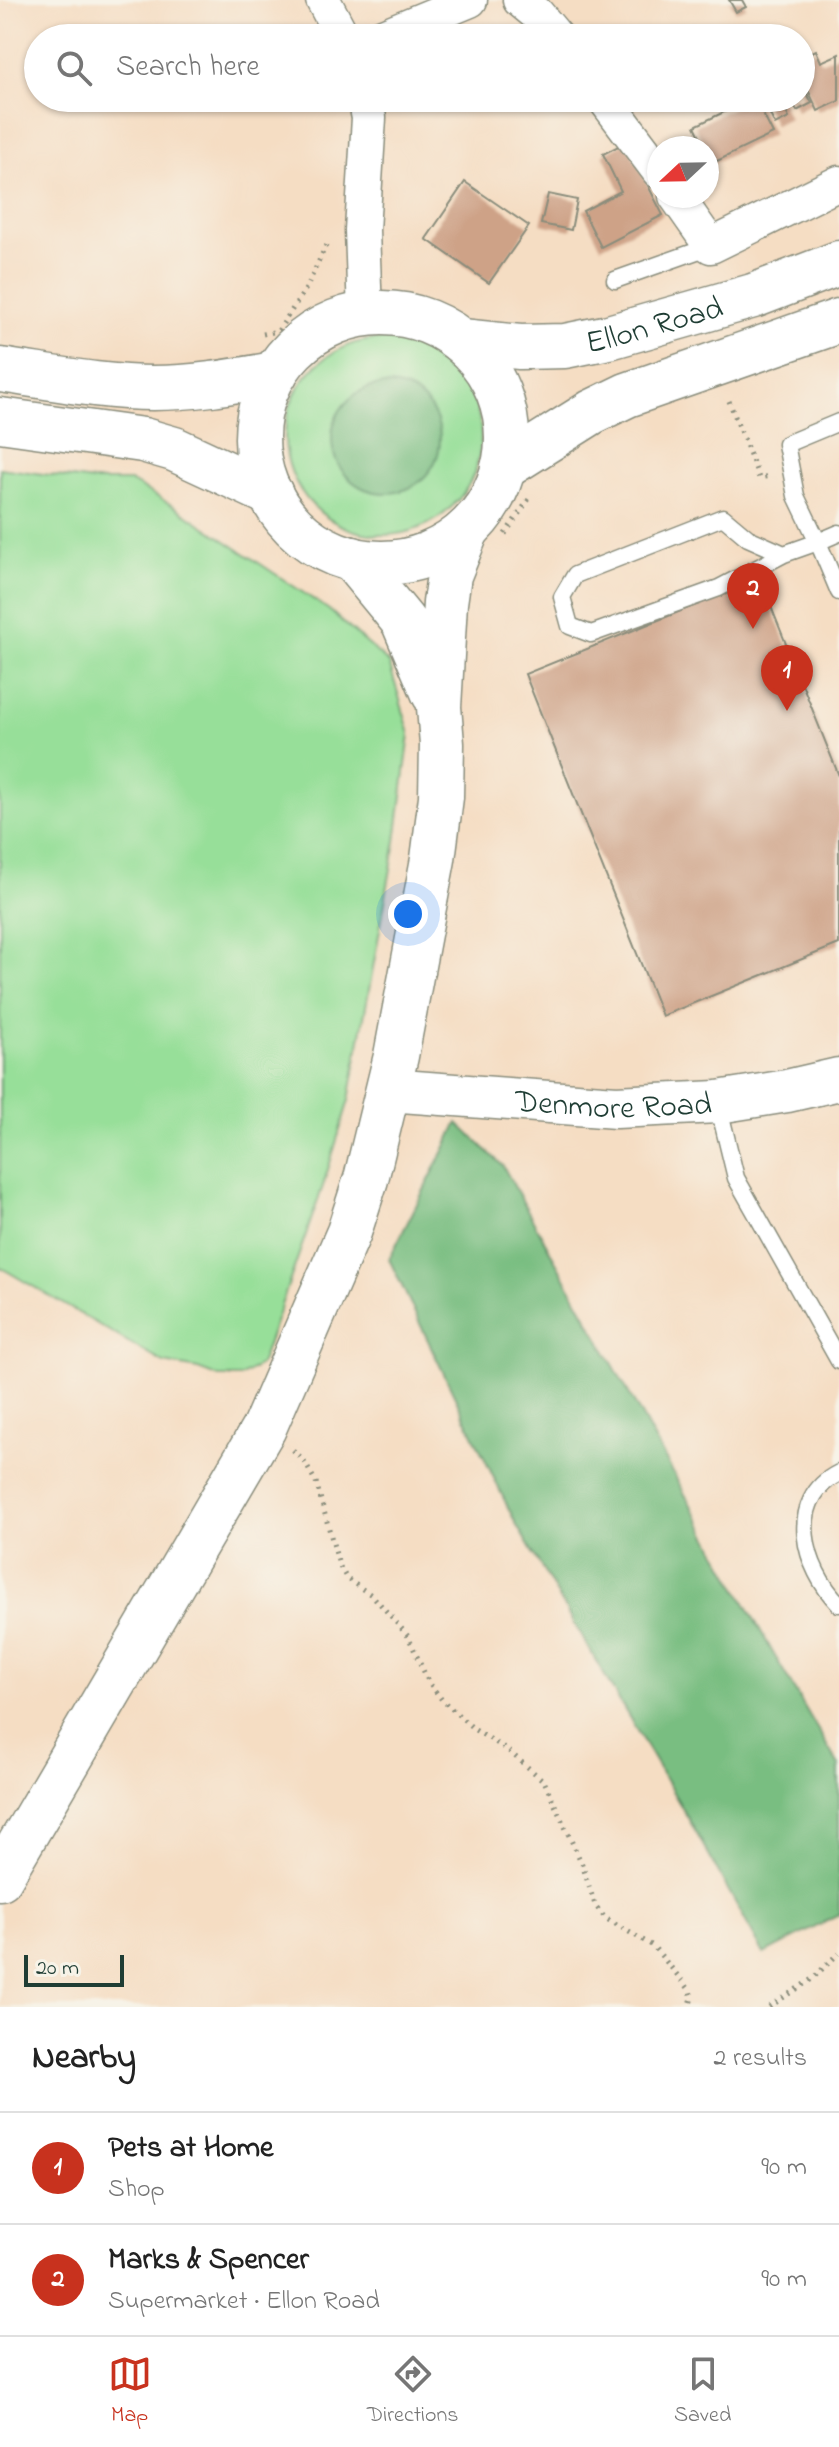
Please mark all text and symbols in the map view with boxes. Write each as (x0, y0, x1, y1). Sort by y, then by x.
search box (24, 24, 815, 112)
icon: search (52, 46, 96, 90)
text: Search here (116, 46, 260, 90)
north arrow (647, 136, 719, 208)
street label: Ellon Road (582, 286, 729, 368)
pin: 2 (727, 563, 779, 629)
pin: 1 (761, 645, 813, 711)
your location (388, 894, 428, 934)
street label: Denmore Road (512, 1079, 713, 1134)
scale bar (24, 1951, 124, 1987)
text: 20 m (36, 1953, 79, 1985)
text: Nearby (32, 2034, 136, 2084)
text: 2 results (714, 2040, 807, 2078)
text: Pets at Home (108, 2127, 273, 2171)
text: 1 (54, 2149, 62, 2187)
text: 90 m (761, 2149, 807, 2187)
text: Shop (108, 2171, 165, 2209)
text: Marks & Spencer (108, 2239, 309, 2283)
text: 2 (52, 2261, 64, 2299)
text: 90 m (761, 2261, 807, 2299)
text: Supermarket · Ellon Road (108, 2283, 380, 2321)
tab: Map (108, 2352, 152, 2432)
tab: Directions (367, 2352, 459, 2432)
tab: Saved (674, 2352, 731, 2432)

